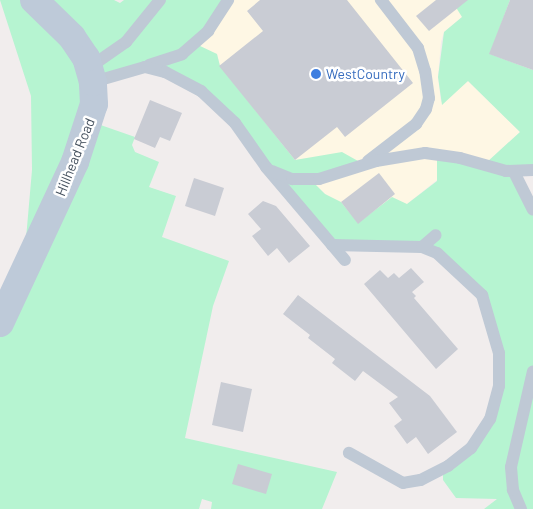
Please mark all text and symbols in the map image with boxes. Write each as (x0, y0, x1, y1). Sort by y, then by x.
place label: WestCountry (326, 66, 405, 82)
marker: WestCountry (310, 68, 322, 80)
street label: Hillhead Road (52, 116, 98, 198)

